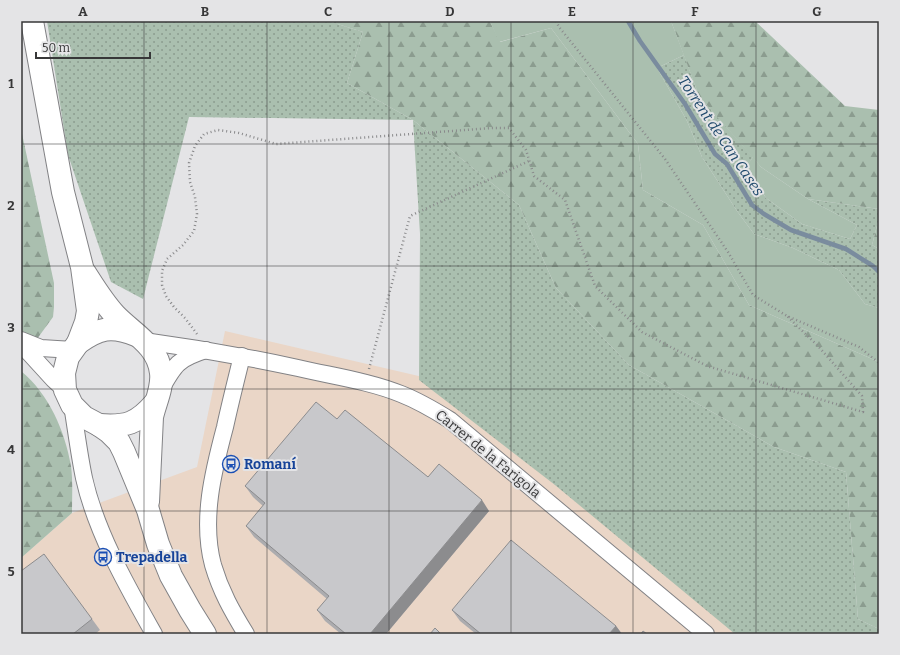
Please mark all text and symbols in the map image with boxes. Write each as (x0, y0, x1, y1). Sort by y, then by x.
text: A (78, 4, 88, 19)
text: B (201, 4, 209, 19)
text: C (324, 4, 332, 19)
text: D (445, 4, 455, 19)
text: E (568, 4, 576, 19)
text: F (691, 4, 699, 19)
text: G (812, 4, 822, 19)
scale bar (36, 34, 150, 60)
text: 50 m (42, 41, 71, 55)
water label: Torrent de Can Cases (674, 73, 768, 199)
text: 1 (8, 76, 14, 91)
text: 2 (7, 198, 15, 213)
text: 3 (7, 320, 15, 335)
street label: Carrer de la Farigola (432, 406, 544, 502)
text: 4 (7, 442, 15, 457)
bus stop icon: Romaní (221, 454, 241, 474)
place label: Romaní (244, 456, 296, 473)
bus stop icon: Trepadella (93, 547, 113, 567)
place label: Trepadella (116, 549, 188, 566)
text: 5 (7, 564, 15, 579)

